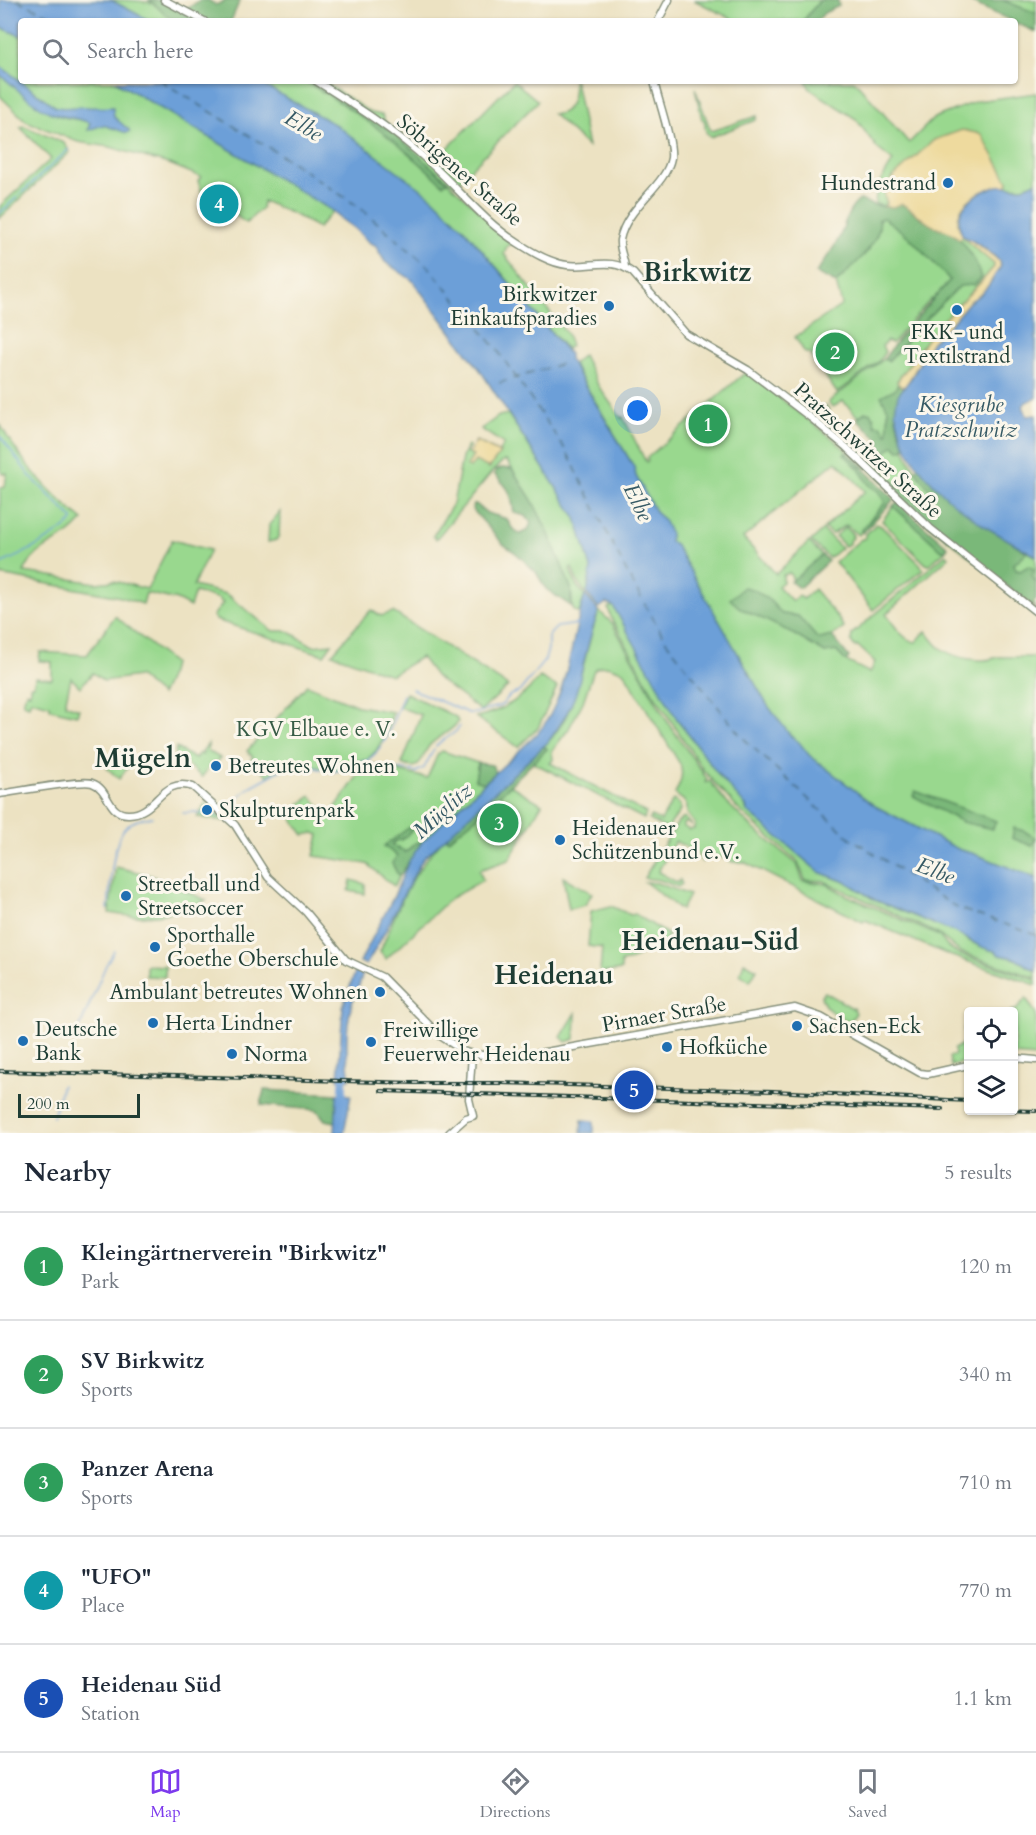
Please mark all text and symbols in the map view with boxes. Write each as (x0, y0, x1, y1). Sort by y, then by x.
search box (18, 18, 1018, 84)
icon: search (39, 35, 72, 68)
text: Search here (87, 36, 194, 66)
water label: Elbe (279, 103, 328, 149)
street label: Söbrigener Straße (390, 107, 529, 233)
place label: Hundestrand (821, 169, 936, 198)
marker: Hundestrand (941, 176, 955, 190)
pin: 4 (200, 182, 238, 226)
district label: Birkwitz (643, 254, 751, 291)
place label: Birkwitzer Einkaufsparadies (450, 280, 597, 333)
marker: Birkwitzer Einkaufsparadies (602, 299, 616, 313)
marker: FKK- und Textilstrand (950, 303, 964, 317)
place label: FKK- und Textilstrand (904, 318, 1010, 371)
pin: 2 (816, 330, 854, 374)
street label: Pratzschwitzer Straße (787, 376, 948, 525)
water label: Kiesgrube Pratzschwitz (905, 390, 1018, 445)
your location (623, 396, 652, 425)
pin: 1 (688, 402, 728, 446)
water label: Elbe (616, 478, 660, 527)
park label: KGV Elbaue e. V. (236, 715, 396, 744)
district label: Mügeln (95, 740, 192, 777)
place label: Betreutes Wohnen (228, 752, 396, 781)
marker: Betreutes Wohnen (209, 759, 223, 773)
water label: Müglitz (406, 775, 480, 846)
place label: Skulpturenpark (219, 796, 356, 825)
pin: 3 (480, 800, 518, 846)
marker: Skulpturenpark (200, 803, 214, 817)
place label: Heidenauer Schützenbund e.V. (572, 814, 740, 867)
marker: Heidenauer Schützenbund e.V. (553, 833, 567, 847)
water label: Elbe (912, 850, 960, 892)
place label: Streetball und Streetsoccer (138, 870, 260, 923)
marker: Streetball und Streetsoccer (119, 889, 133, 903)
place label: Sporthalle Goethe Oberschule (167, 921, 339, 974)
district label: Heidenau-Süd (621, 923, 800, 960)
marker: Sporthalle Goethe Oberschule (148, 940, 162, 954)
district label: Heidenau (494, 957, 614, 994)
place label: Ambulant betreutes Wohnen (109, 978, 368, 1007)
marker: Ambulant betreutes Wohnen (373, 985, 387, 999)
street label: Pirnaer Straße (600, 989, 729, 1040)
map controls (964, 1007, 1018, 1115)
button: locate (964, 1007, 1018, 1061)
place label: Herta Lindner (165, 1009, 292, 1038)
place label: Sachsen-Eck (809, 1012, 922, 1041)
place label: Deutsche Bank (35, 1015, 117, 1068)
marker: Herta Lindner (146, 1016, 160, 1030)
place label: Freiwillige Feuerwehr Heidenau (383, 1016, 571, 1069)
marker: Sachsen-Eck (790, 1019, 804, 1033)
place label: Hofküche (679, 1033, 768, 1062)
marker: Deutsche Bank (16, 1034, 30, 1048)
marker: Freiwillige Feuerwehr Heidenau (364, 1035, 378, 1049)
place label: Norma (244, 1040, 308, 1069)
marker: Hofküche (660, 1040, 674, 1054)
marker: Norma (225, 1047, 239, 1061)
button: layers (964, 1061, 1018, 1115)
pin: 5 (614, 1068, 654, 1112)
scale bar (18, 1091, 140, 1118)
text: 200 m (27, 1093, 69, 1115)
text: Nearby (24, 1155, 112, 1190)
text: 5 results (944, 1159, 1012, 1186)
text: Kleingärtnerverein "Birkwitz" (81, 1238, 387, 1268)
text: 1 (38, 1253, 49, 1280)
text: 120 m (959, 1253, 1012, 1280)
text: Park (81, 1268, 119, 1295)
text: SV Birkwitz (81, 1346, 204, 1376)
text: 2 (38, 1361, 49, 1388)
text: 340 m (959, 1361, 1012, 1388)
text: Sports (81, 1376, 133, 1403)
text: Panzer Arena (81, 1454, 214, 1484)
text: 3 (38, 1469, 49, 1496)
text: 710 m (959, 1469, 1012, 1496)
text: Sports (81, 1484, 133, 1511)
text: "UFO" (81, 1562, 152, 1592)
text: 4 (38, 1577, 49, 1604)
text: 770 m (959, 1577, 1012, 1604)
text: Place (81, 1592, 125, 1619)
text: Heidenau Süd (81, 1670, 221, 1700)
text: 5 (38, 1685, 49, 1712)
text: 1.1 km (953, 1685, 1012, 1712)
text: Station (81, 1700, 140, 1727)
tab: Map (149, 1765, 182, 1823)
tab: Directions (480, 1765, 550, 1823)
tab: Saved (848, 1765, 887, 1823)

